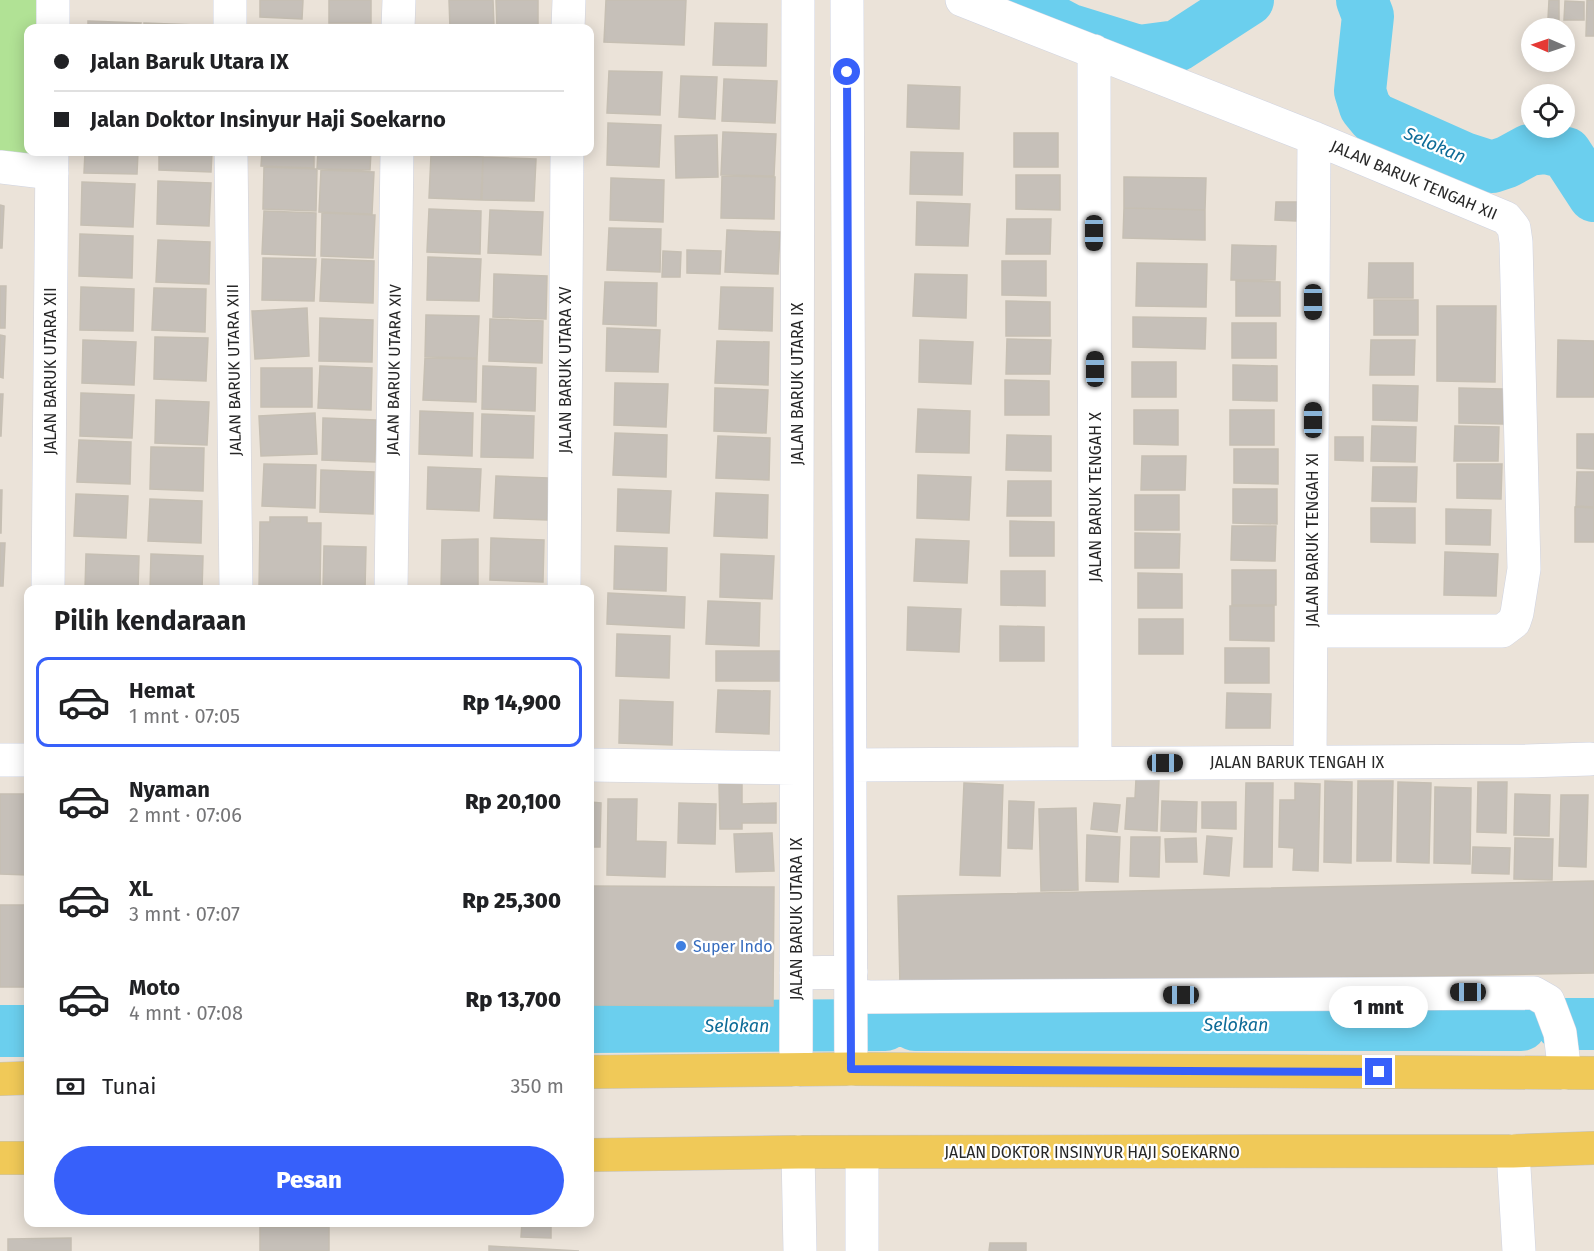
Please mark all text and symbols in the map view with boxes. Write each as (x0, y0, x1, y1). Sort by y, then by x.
north arrow (1521, 18, 1575, 72)
map controls (1521, 18, 1575, 138)
text: Jalan Baruk Utara IX (90, 48, 289, 75)
route start (833, 58, 860, 85)
button: locate (1521, 84, 1575, 138)
text: Jalan Doktor Insinyur Haji Soekarno (90, 106, 446, 133)
water label: Selokan (1400, 122, 1469, 168)
street label: JALAN BARUK TENGAH XII (1328, 136, 1500, 224)
car (1085, 215, 1103, 251)
street label: JALAN BARUK UTARA XIII (223, 284, 245, 456)
street label: JALAN BARUK UTARA XIV (383, 284, 405, 456)
car (1304, 284, 1322, 320)
street label: JALAN BARUK UTARA XV (556, 286, 575, 453)
street label: JALAN BARUK UTARA XII (41, 287, 60, 455)
street label: JALAN BARUK UTARA IX (788, 302, 807, 465)
car (1086, 351, 1104, 387)
car (1304, 402, 1322, 438)
street label: JALAN BARUK TENGAH X (1086, 412, 1105, 582)
street label: JALAN BARUK TENGAH XI (1303, 453, 1322, 627)
text: Pilih kendaraan (54, 605, 246, 637)
icon: car (57, 675, 111, 729)
text: Hemat (129, 677, 195, 704)
text: Rp 14,900 (463, 689, 561, 716)
text: 1 mnt · 07:05 (129, 704, 240, 728)
street label: JALAN BARUK TENGAH IX (1210, 753, 1385, 772)
car (1147, 754, 1183, 772)
icon: car (57, 774, 111, 828)
text: Nyaman (129, 776, 210, 803)
text: Rp 20,100 (465, 788, 561, 815)
text: 2 mnt · 07:06 (129, 803, 242, 827)
street label: JALAN BARUK UTARA IX (787, 837, 806, 1000)
icon: car (57, 873, 111, 927)
text: XL (129, 875, 153, 902)
text: Rp 25,300 (462, 887, 561, 914)
text: 3 mnt · 07:07 (129, 902, 240, 926)
place label: Super Indo (693, 937, 773, 956)
marker: Super Indo (674, 939, 688, 953)
icon: car (57, 972, 111, 1026)
text: Moto (129, 974, 180, 1001)
car (1450, 983, 1486, 1001)
callout: 1 mnt (1330, 985, 1428, 1027)
text: Rp 13,700 (466, 986, 561, 1013)
car (1163, 986, 1199, 1004)
text: 1 mnt (1353, 995, 1404, 1019)
text: 4 mnt · 07:08 (129, 1001, 243, 1025)
water label: Selokan (1203, 1014, 1269, 1036)
water label: Selokan (704, 1015, 770, 1037)
route end (1365, 1058, 1392, 1085)
icon: cash (54, 1070, 87, 1103)
text: Tunai (102, 1073, 156, 1100)
text: 350 m (510, 1074, 564, 1098)
street label: JALAN DOKTOR INSINYUR HAJI SOEKARNO (944, 1143, 1240, 1162)
button: Pesan (54, 1146, 564, 1215)

